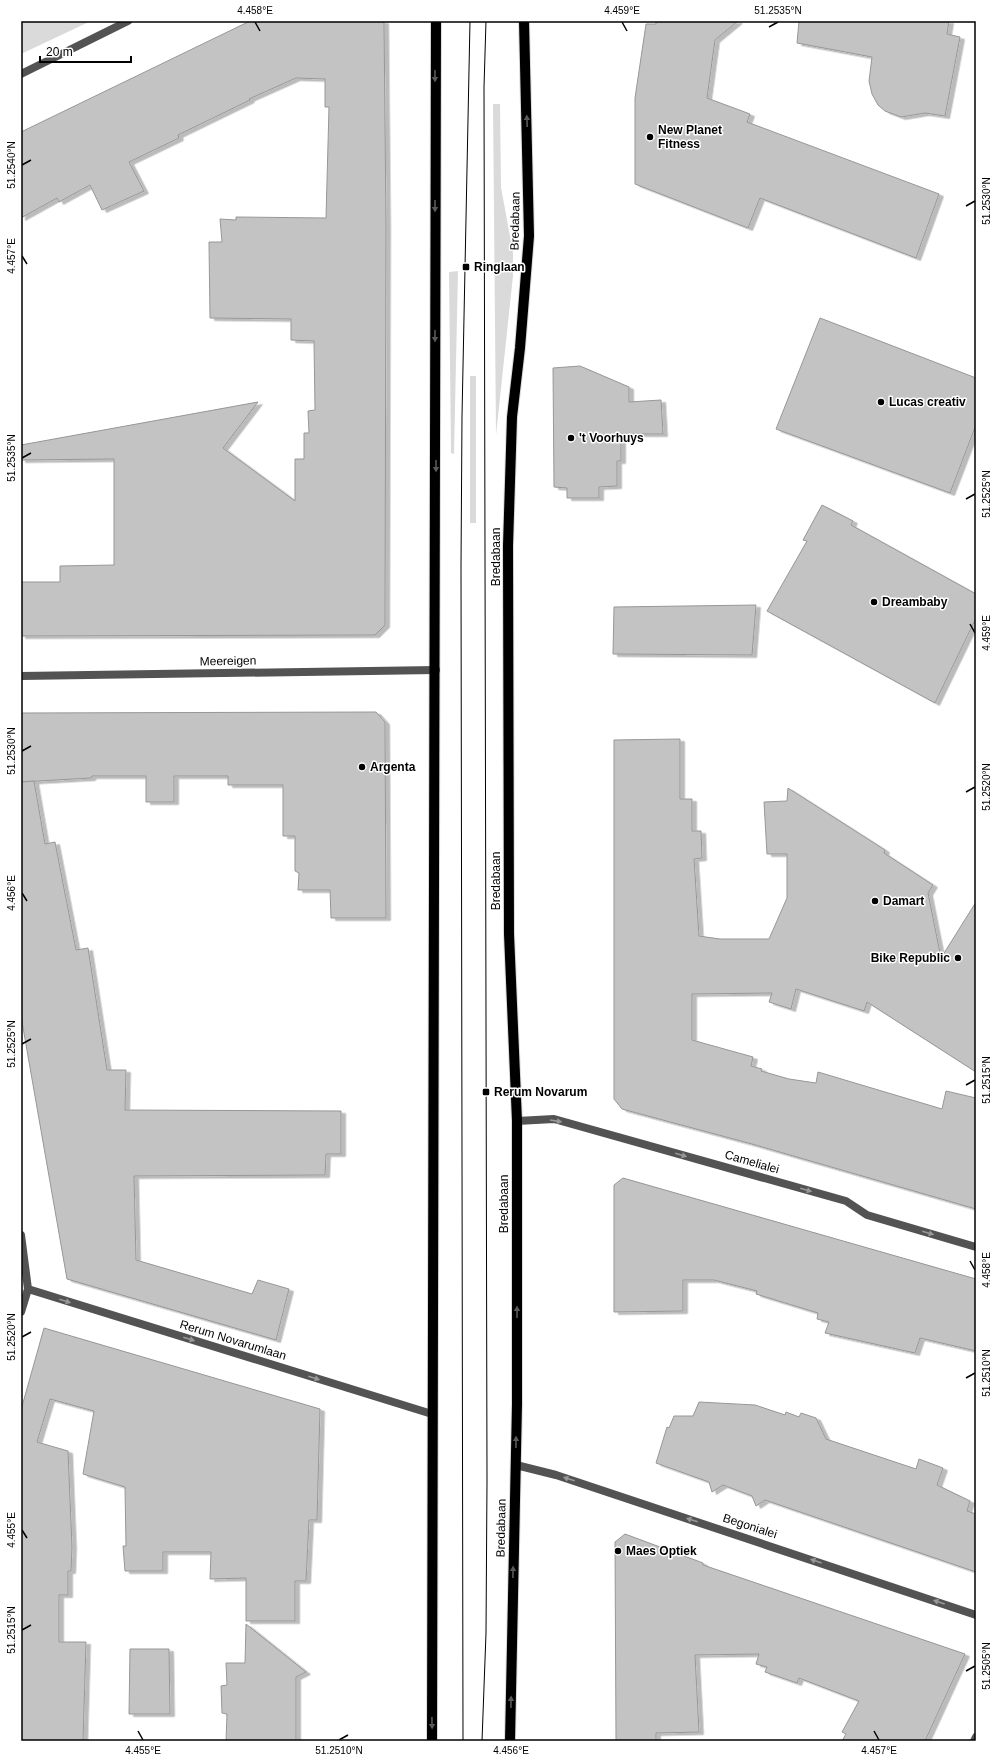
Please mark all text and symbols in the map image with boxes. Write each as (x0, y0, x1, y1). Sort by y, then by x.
text: 4.458°E (237, 5, 273, 16)
text: 4.459°E (604, 5, 640, 16)
text: 51.2535°N (754, 5, 802, 16)
scale bar (40, 38, 131, 64)
text: 20 m (46, 45, 73, 59)
one-way arrow (432, 70, 438, 83)
one-way arrow (524, 114, 530, 127)
place label: New Planet Fitness (658, 123, 722, 151)
marker: New Planet Fitness (645, 132, 655, 142)
text: 51.2540°N (6, 141, 17, 189)
text: 51.2530°N (981, 177, 992, 225)
street label: Bredabaan (507, 192, 523, 250)
one-way arrow (432, 200, 438, 213)
text: 4.457°E (6, 238, 17, 274)
place label: Ringlaan (474, 260, 525, 274)
marker: Ringlaan (461, 262, 471, 272)
one-way arrow (432, 330, 438, 343)
place label: Lucas creativ (889, 395, 966, 409)
marker: Lucas creativ (876, 397, 886, 407)
place label: 't Voorhuys (579, 431, 644, 445)
marker: 't Voorhuys (566, 433, 576, 443)
text: 51.2535°N (6, 434, 17, 482)
one-way arrow (433, 460, 439, 473)
text: 51.2525°N (981, 470, 992, 518)
street label: Bredabaan (489, 528, 503, 586)
place label: Dreambaby (882, 595, 948, 609)
marker: Dreambaby (869, 597, 879, 607)
text: 4.459°E (981, 615, 992, 651)
street label: Meereigen (200, 654, 256, 668)
text: 51.2530°N (6, 727, 17, 775)
place label: Argenta (370, 760, 416, 774)
marker: Argenta (357, 762, 367, 772)
text: 51.2520°N (981, 763, 992, 811)
street label: Bredabaan (489, 852, 503, 910)
text: 4.456°E (6, 875, 17, 911)
place label: Damart (883, 894, 924, 908)
marker: Damart (870, 896, 880, 906)
place label: Bike Republic (871, 951, 950, 965)
marker: Bike Republic (953, 953, 963, 963)
text: 51.2525°N (6, 1020, 17, 1068)
text: 51.2515°N (981, 1056, 992, 1104)
place label: Rerum Novarum (494, 1085, 587, 1099)
marker: Rerum Novarum (481, 1087, 491, 1097)
one-way arrow (550, 1118, 562, 1124)
street label: Camelialei (723, 1148, 781, 1176)
one-way arrow (675, 1152, 687, 1158)
street label: Bredabaan (497, 1175, 511, 1233)
one-way arrow (800, 1187, 812, 1193)
one-way arrow (922, 1230, 934, 1236)
text: 4.458°E (981, 1252, 992, 1288)
one-way arrow (59, 1298, 71, 1304)
one-way arrow (514, 1305, 520, 1318)
text: 51.2520°N (6, 1313, 17, 1361)
street label: Rerum Novarumlaan (178, 1317, 288, 1363)
one-way arrow (184, 1336, 196, 1342)
text: 51.2510°N (981, 1349, 992, 1397)
one-way arrow (308, 1375, 320, 1381)
one-way arrow (513, 1436, 520, 1448)
one-way arrow (563, 1476, 575, 1482)
street label: Bredabaan (493, 1499, 509, 1557)
street label: Begonialei (721, 1511, 779, 1541)
text: 4.455°E (6, 1512, 17, 1548)
one-way arrow (686, 1517, 698, 1523)
place label: Maes Optiek (626, 1544, 697, 1558)
marker: Maes Optiek (613, 1546, 623, 1556)
one-way arrow (809, 1558, 821, 1564)
one-way arrow (510, 1565, 516, 1578)
one-way arrow (933, 1599, 945, 1605)
text: 51.2515°N (6, 1606, 17, 1654)
text: 51.2505°N (981, 1642, 992, 1690)
one-way arrow (508, 1695, 514, 1708)
one-way arrow (429, 1717, 435, 1730)
text: 4.455°E (125, 1745, 161, 1756)
text: 51.2510°N (315, 1745, 363, 1756)
text: 4.456°E (493, 1745, 529, 1756)
text: 4.457°E (861, 1745, 897, 1756)

